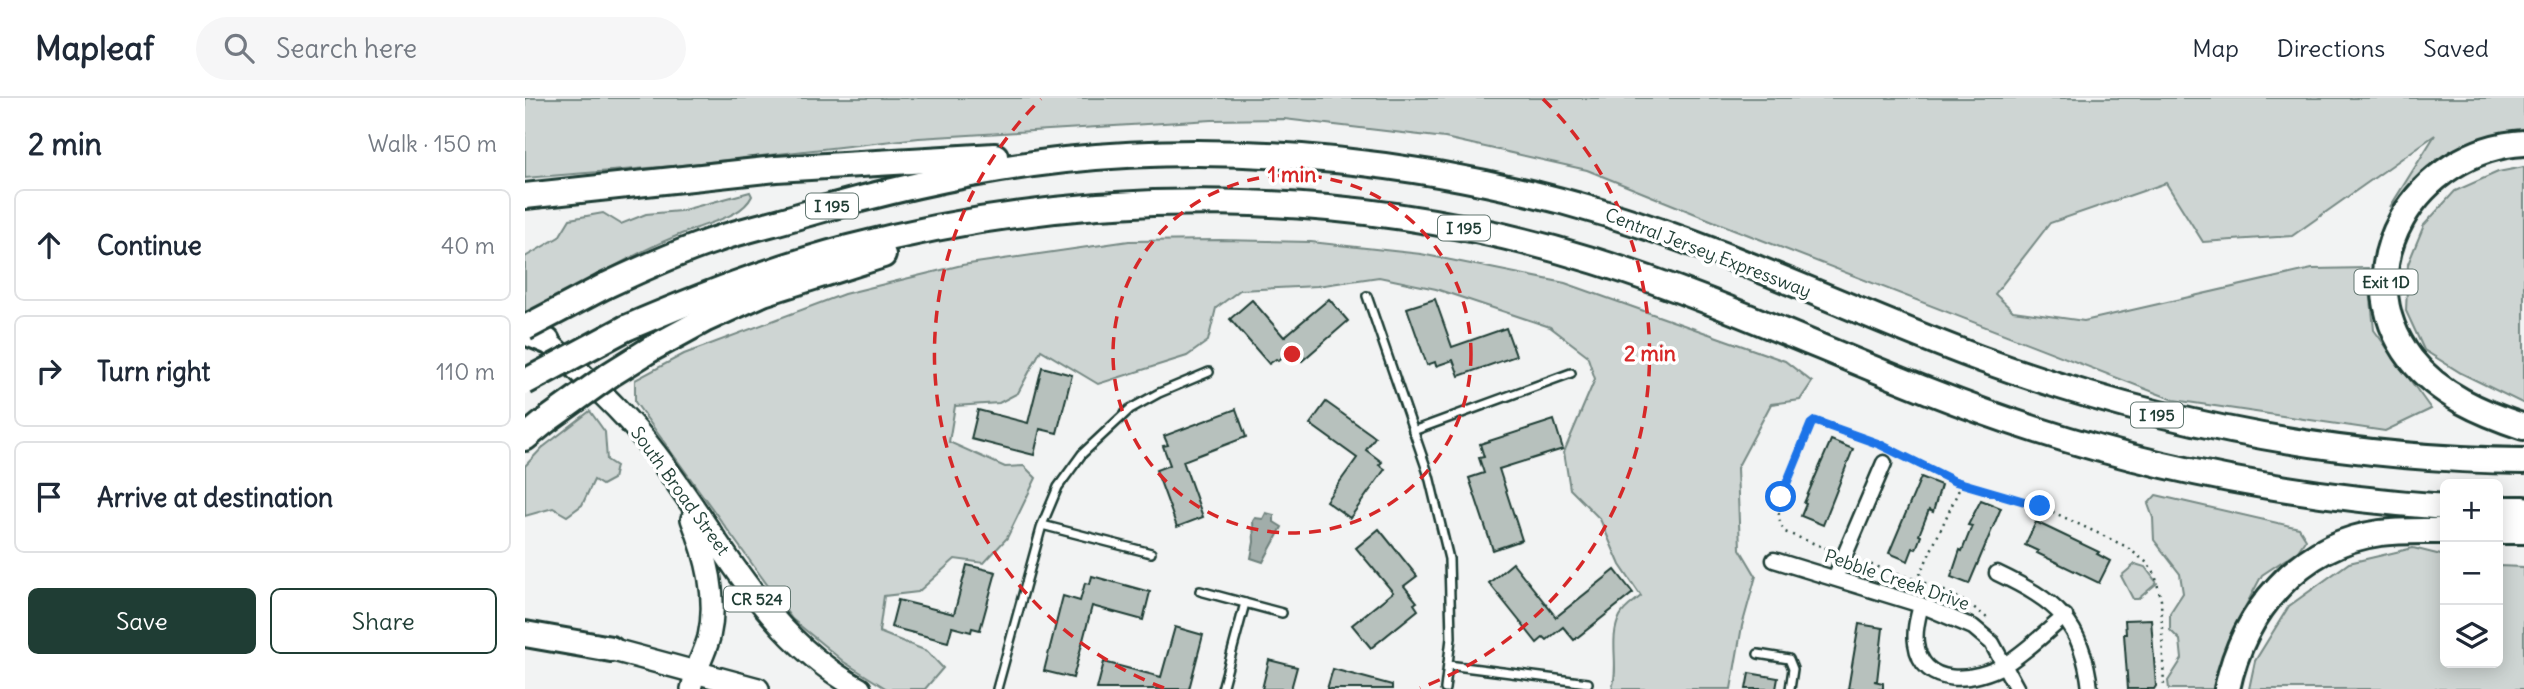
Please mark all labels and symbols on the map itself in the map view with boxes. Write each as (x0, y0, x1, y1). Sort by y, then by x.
text: 1 min (1268, 161, 1316, 188)
road number: I 195 (806, 194, 858, 218)
street label: Central Jersey Expressway (1602, 203, 1814, 302)
road number: I 195 (1438, 216, 1490, 240)
road number: Exit 1D (2354, 270, 2417, 294)
text: 2 min (1624, 340, 1676, 367)
centre of rings (1280, 342, 1304, 366)
road number: I 195 (2131, 402, 2183, 428)
street label: South Broad Street (626, 422, 735, 560)
route start (1765, 481, 1796, 512)
route end (2024, 490, 2055, 521)
street label: Pebble Creek Drive (1822, 544, 1973, 615)
road number: CR 524 (724, 586, 790, 612)

